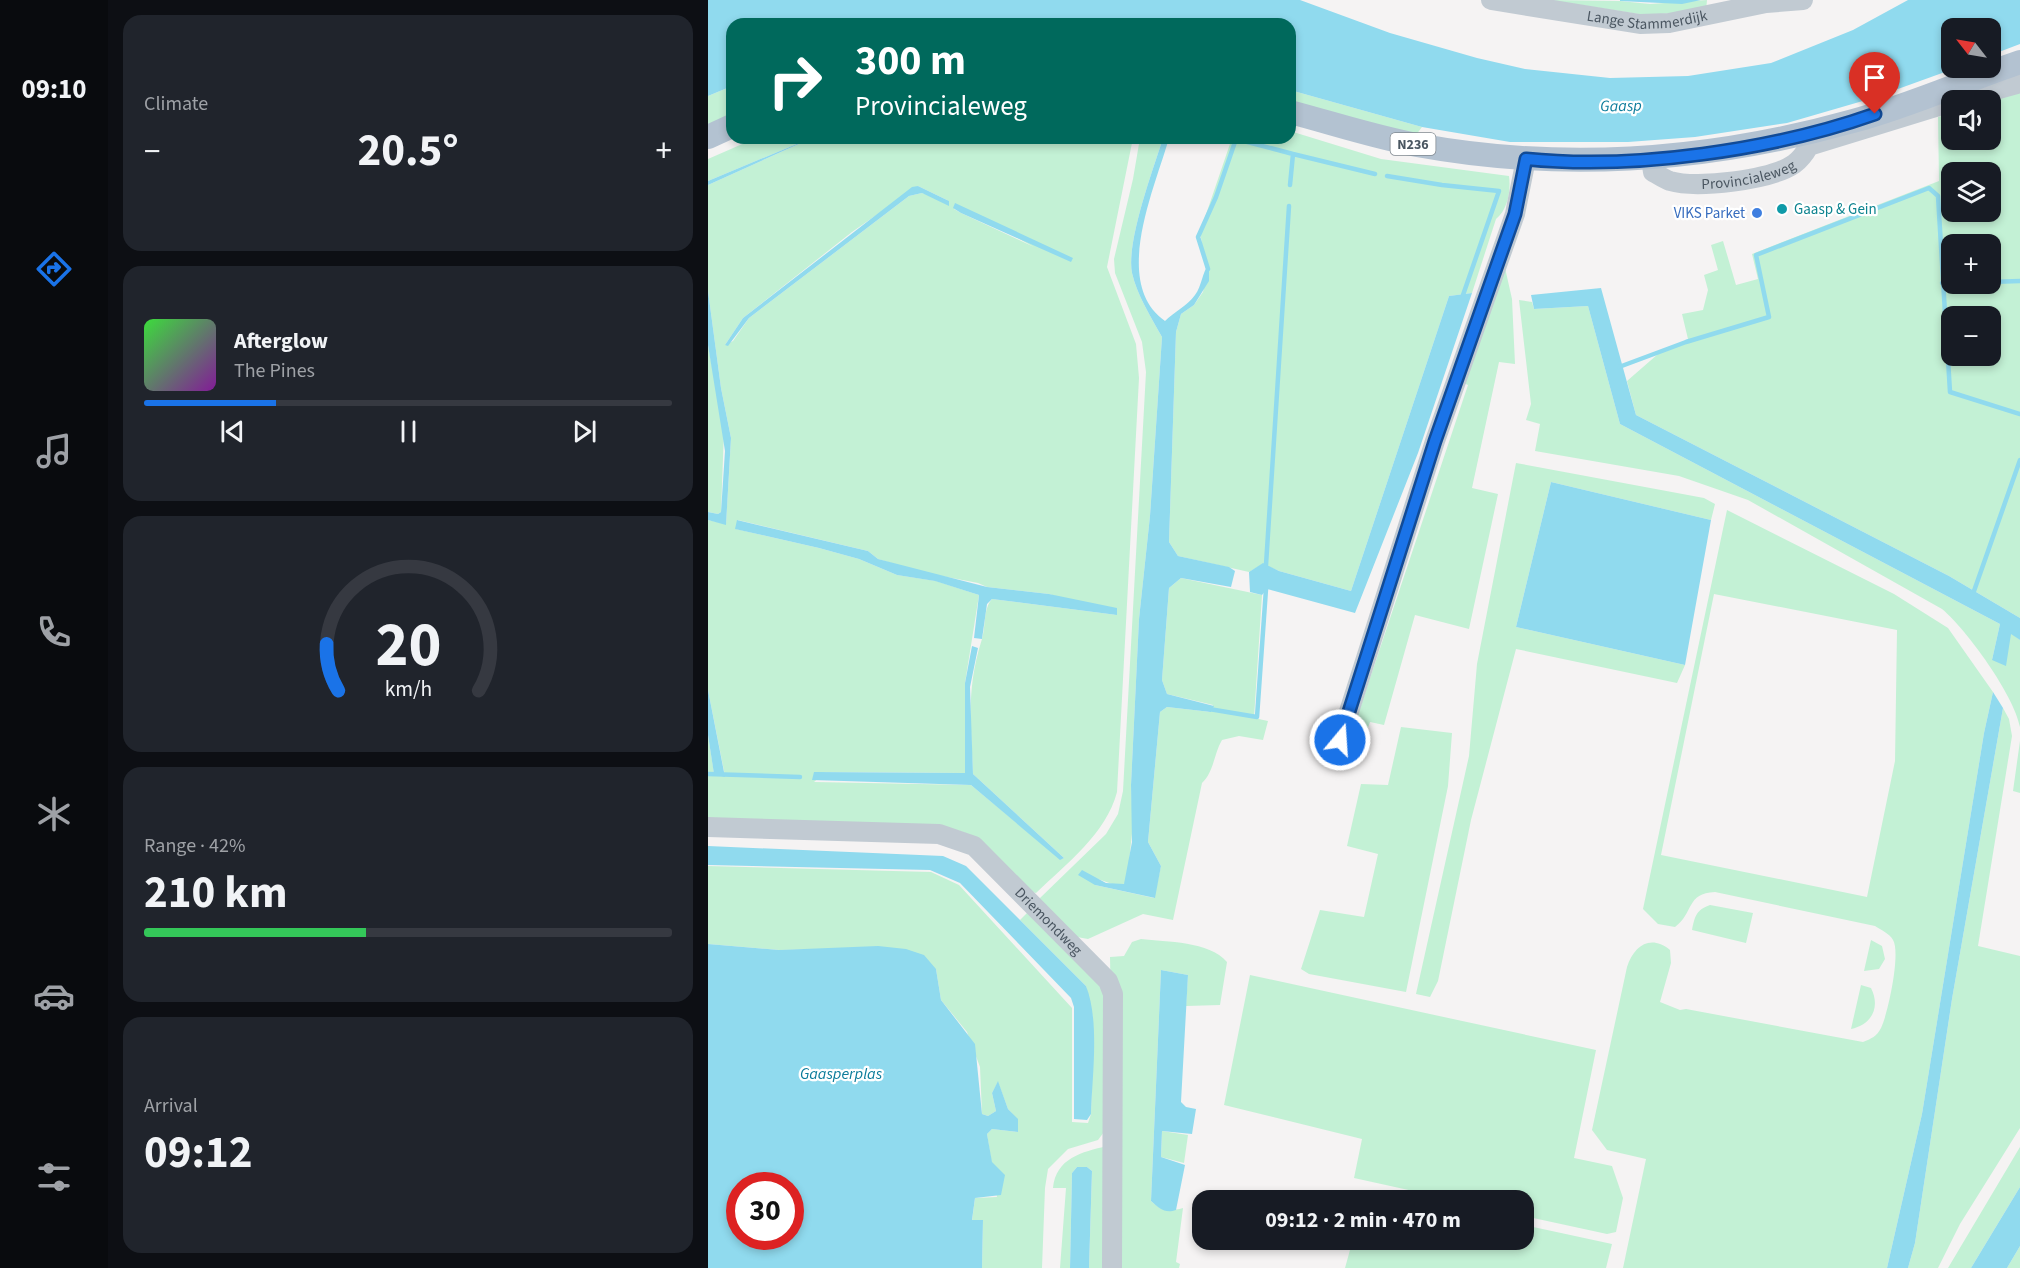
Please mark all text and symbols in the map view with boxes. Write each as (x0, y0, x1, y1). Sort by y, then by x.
street label: Lange Stammerdijk (1585, 5, 1710, 35)
north arrow (1941, 18, 2001, 78)
map controls (1941, 18, 2001, 366)
text: 300 m (855, 31, 966, 91)
icon: right (756, 42, 834, 120)
pin (1849, 52, 1900, 114)
icon: arrive (1858, 61, 1891, 94)
text: 09:10 (21, 70, 87, 109)
text: Provincialeweg (855, 87, 1027, 126)
text: Climate (144, 90, 208, 118)
button: sound (1941, 90, 2001, 150)
water label: Gaasp (1600, 95, 1642, 117)
text: 20.5° (357, 119, 459, 183)
text: − (144, 128, 160, 175)
text: + (656, 128, 672, 175)
road number: N236 (1390, 133, 1436, 155)
street label: Provincialeweg (1701, 155, 1800, 195)
button: layers (1941, 162, 2001, 222)
place label: Gaasp & Gein (1794, 199, 1877, 220)
marker: Gaasp & Gein (1775, 202, 1789, 216)
place label: VIKS Parket (1674, 203, 1745, 224)
marker: VIKS Parket (1750, 206, 1764, 220)
button: + (1941, 234, 2001, 294)
icon: directions (33, 248, 75, 290)
button: − (1941, 306, 2001, 366)
text: Afterglow (234, 325, 328, 357)
text: The Pines (234, 357, 315, 385)
icon: previous (216, 415, 249, 448)
icon: pause (392, 415, 425, 448)
icon: next (568, 415, 601, 448)
icon: music (33, 430, 75, 472)
text: 20 (375, 601, 441, 690)
icon: phone (33, 611, 75, 653)
text: km/h (384, 674, 432, 705)
position arrow (1308, 708, 1372, 772)
icon: climate (33, 793, 75, 835)
text: Range · 42% (144, 832, 245, 860)
text: 210 km (144, 861, 288, 925)
street label: Driemondweg (1010, 883, 1087, 961)
icon: car (33, 975, 75, 1017)
water label: Gaasperplas (800, 1063, 883, 1085)
text: Arrival (144, 1092, 198, 1120)
text: 09:12 (144, 1121, 253, 1185)
icon: filters (33, 1156, 75, 1198)
speed limit sign: 30 (726, 1172, 804, 1250)
text: 09:12 · 2 min · 470 m (1265, 1204, 1461, 1236)

